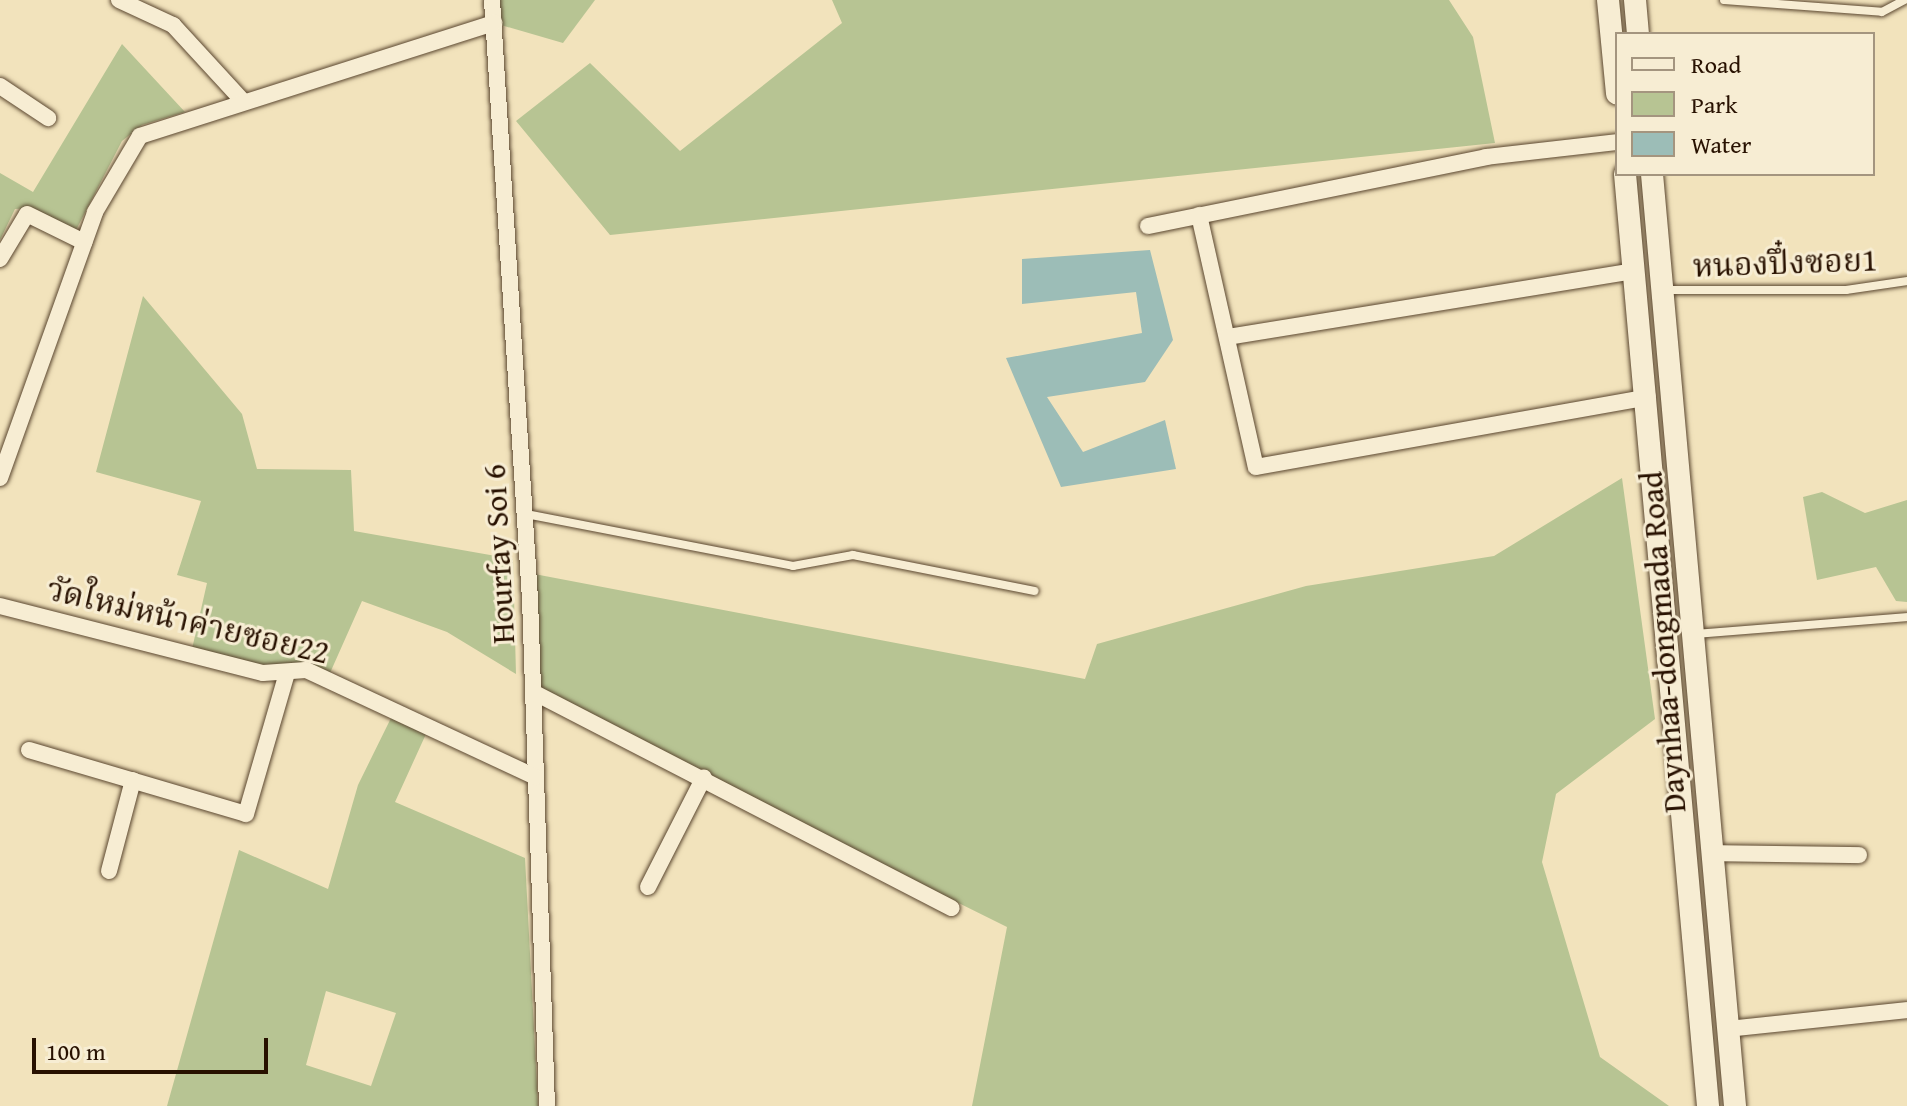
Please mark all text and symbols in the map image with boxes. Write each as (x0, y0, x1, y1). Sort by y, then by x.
legend (1615, 32, 1875, 176)
text: Road (1691, 47, 1741, 82)
text: Park (1691, 87, 1737, 122)
text: Water (1691, 127, 1751, 162)
street label: หนองปึ๋งซอย1 (1692, 241, 1878, 285)
street label: Hourfay Soi 6 (475, 463, 523, 645)
street label: Daynhaa-dongmada Road (1632, 470, 1694, 814)
street label: วัดใหม่หน้าค่ายซอย22 (43, 570, 333, 672)
scale bar (36, 1022, 272, 1072)
text: 100 m (46, 1034, 106, 1069)

